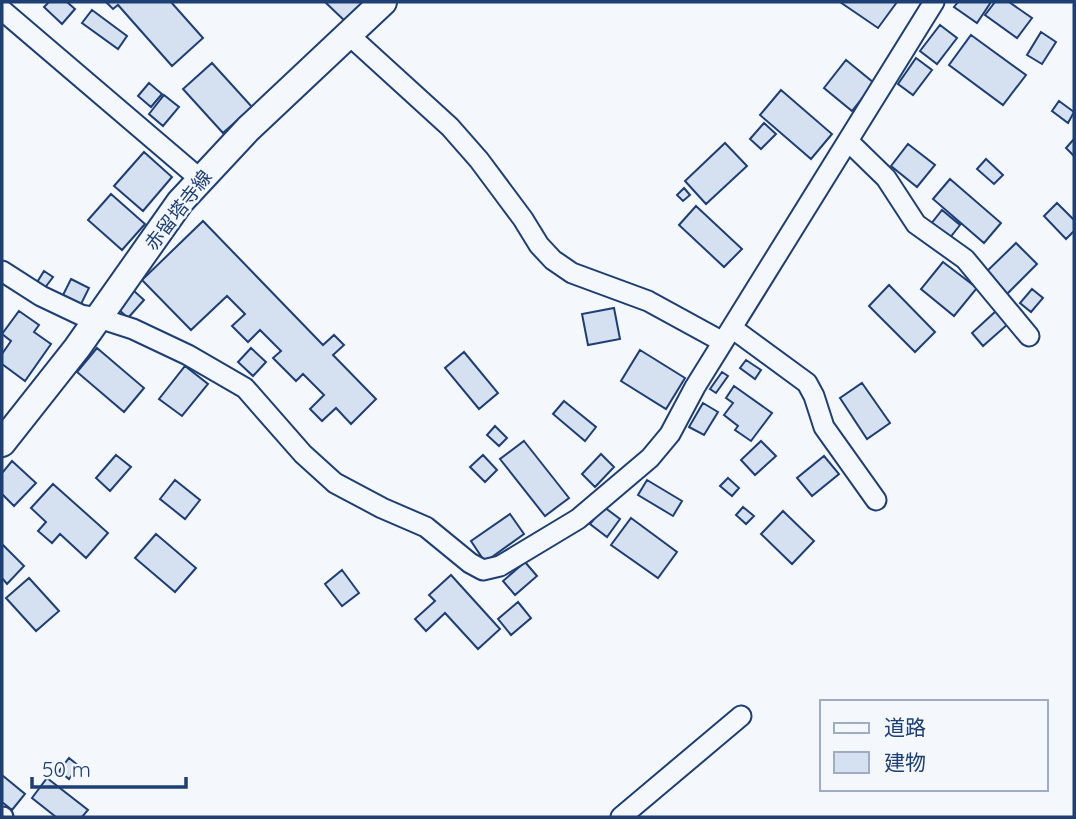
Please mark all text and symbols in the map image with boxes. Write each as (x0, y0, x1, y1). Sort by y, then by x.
street label: 赤留塔寺線 (139, 165, 217, 255)
legend (820, 700, 1048, 791)
text: 道路 (884, 714, 926, 740)
scale bar (32, 746, 186, 790)
text: 建物 (884, 749, 926, 775)
text: 50 m (42, 756, 91, 782)

